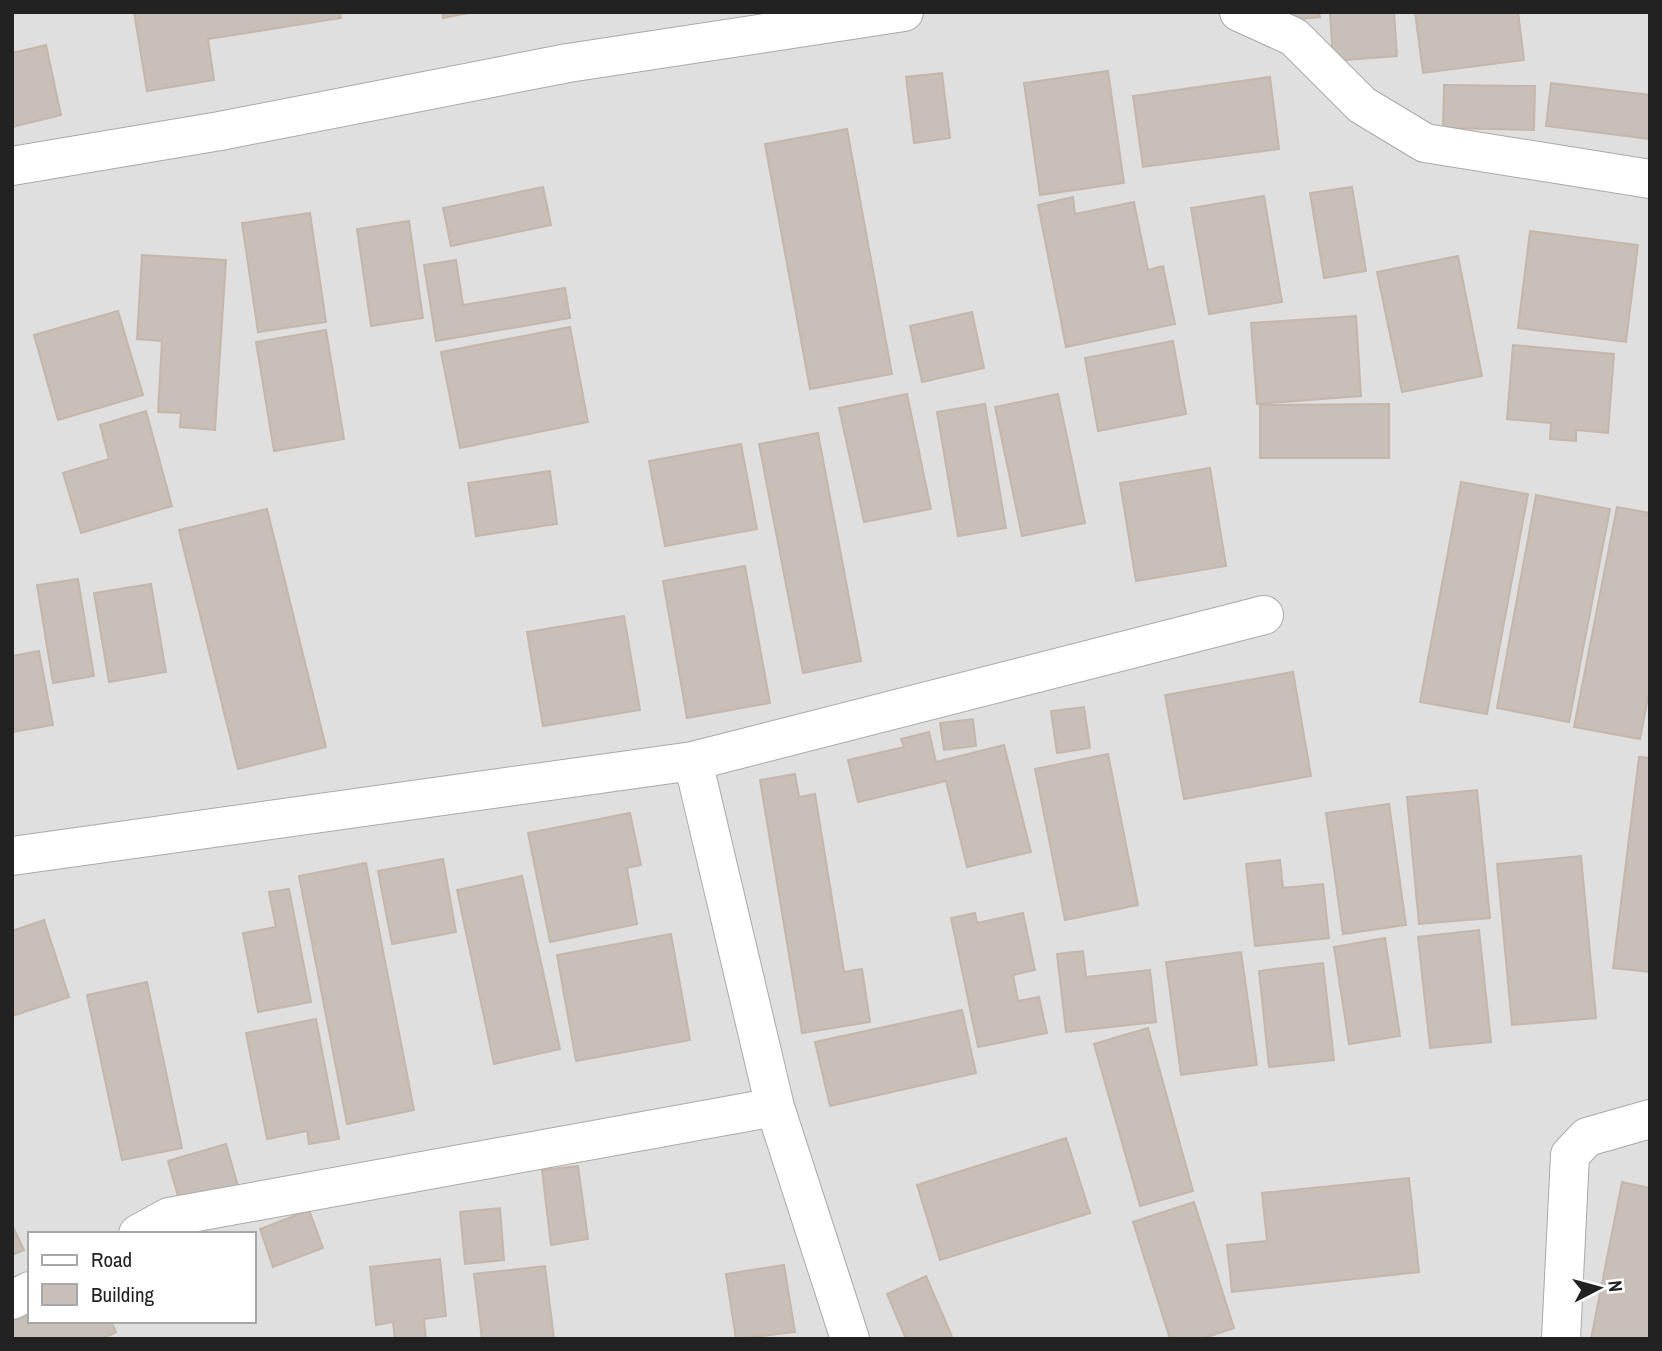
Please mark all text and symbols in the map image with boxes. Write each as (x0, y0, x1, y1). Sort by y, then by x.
legend (28, 1232, 256, 1323)
text: Road (91, 1245, 132, 1274)
north arrow (1564, 1253, 1634, 1323)
text: N (1602, 1279, 1629, 1293)
text: Building (91, 1280, 155, 1309)

